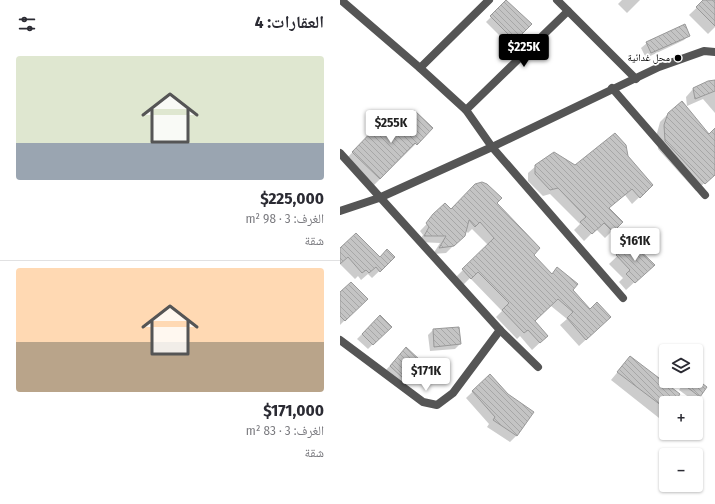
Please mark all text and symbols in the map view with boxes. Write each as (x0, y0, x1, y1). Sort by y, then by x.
text: العقارات: 4 (255, 12, 324, 33)
icon: filters (16, 13, 38, 35)
pin: $225K (496, 34, 552, 68)
text: $225K (508, 39, 540, 54)
place label: محل غدائية (627, 52, 670, 64)
marker: محل غدائية (673, 53, 683, 63)
icon: home (134, 82, 206, 154)
pin: $255K (363, 110, 419, 144)
text: $255K (375, 115, 407, 130)
text: $225,000 (260, 188, 324, 209)
text: الغرف: 3 · 98 m² (245, 211, 324, 226)
pin: $161K (607, 228, 663, 262)
text: شقة (305, 233, 324, 248)
text: $161K (620, 233, 650, 248)
icon: home (134, 294, 206, 366)
map controls (659, 344, 703, 492)
button: layers (659, 344, 703, 388)
pin: $171K (398, 358, 454, 392)
text: $171K (411, 363, 441, 378)
button: + (659, 396, 703, 440)
text: $171,000 (263, 400, 324, 421)
text: الغرف: 3 · 83 m² (246, 423, 324, 438)
text: شقة (305, 445, 324, 460)
button: − (659, 448, 703, 492)

